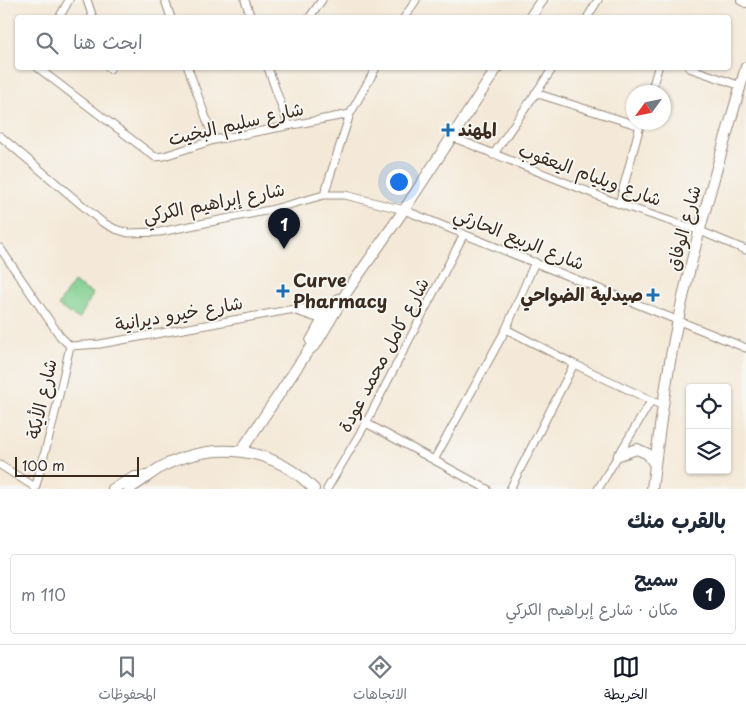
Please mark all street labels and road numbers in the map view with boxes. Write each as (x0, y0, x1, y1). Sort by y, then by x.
street label: شارع سليم البخيت (165, 94, 307, 153)
street label: شارع ويليام اليعقوب (514, 135, 666, 214)
street label: شارع إبراهيم الكركي (140, 175, 288, 232)
street label: شارع الوفاق (658, 182, 707, 273)
street label: شارع الربيع الحارثي (449, 199, 589, 280)
street label: شارع كامل محمد عودة (330, 272, 435, 436)
street label: شارع خيرو ديرانية (113, 288, 245, 337)
street label: شارع الأيكة (18, 356, 63, 441)

